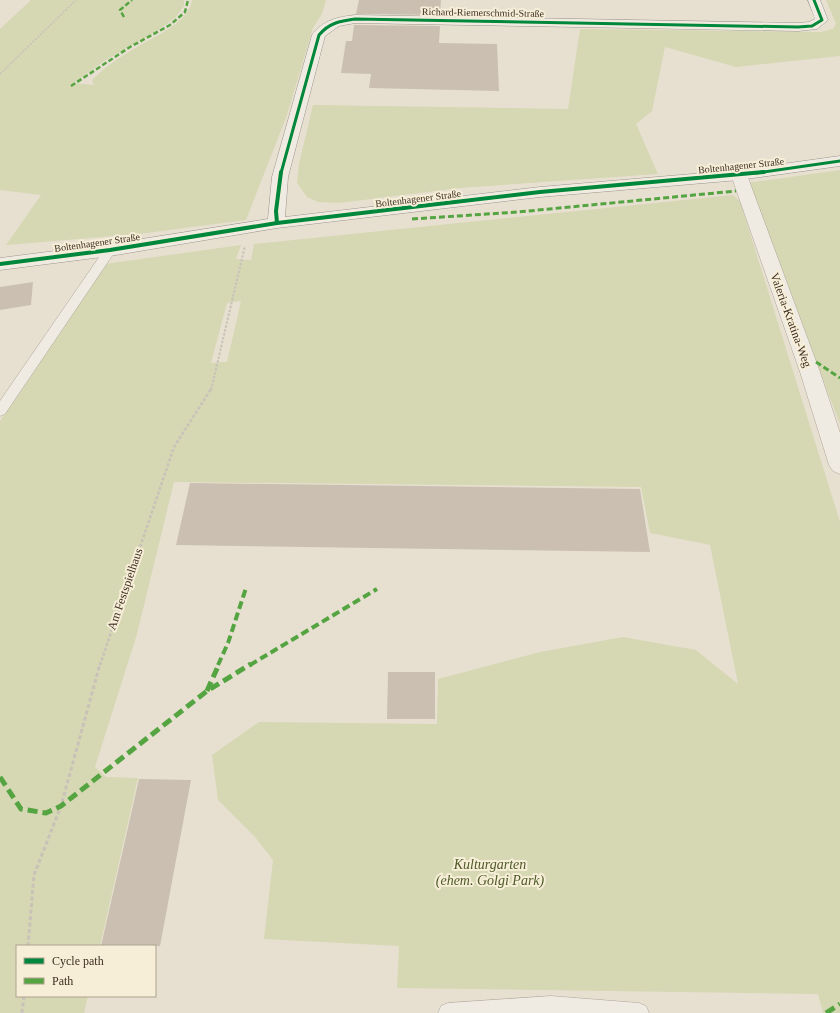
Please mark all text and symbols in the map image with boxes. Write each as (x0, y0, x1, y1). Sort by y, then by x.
street label: Richard-Riemerschmid-Straße (422, 6, 545, 19)
street label: Boltenhagener Straße (698, 155, 785, 175)
street label: Boltenhagener Straße (375, 188, 462, 209)
street label: Boltenhagener Straße (54, 231, 141, 254)
street label: Valeria-Kratina-Weg (767, 271, 815, 369)
street label: Am Festspielhaus (104, 546, 146, 632)
park label: Kulturgarten (ehem. Golgi Park) (436, 857, 545, 889)
legend (16, 945, 156, 997)
text: Cycle path (52, 954, 104, 968)
text: Path (52, 974, 73, 988)

